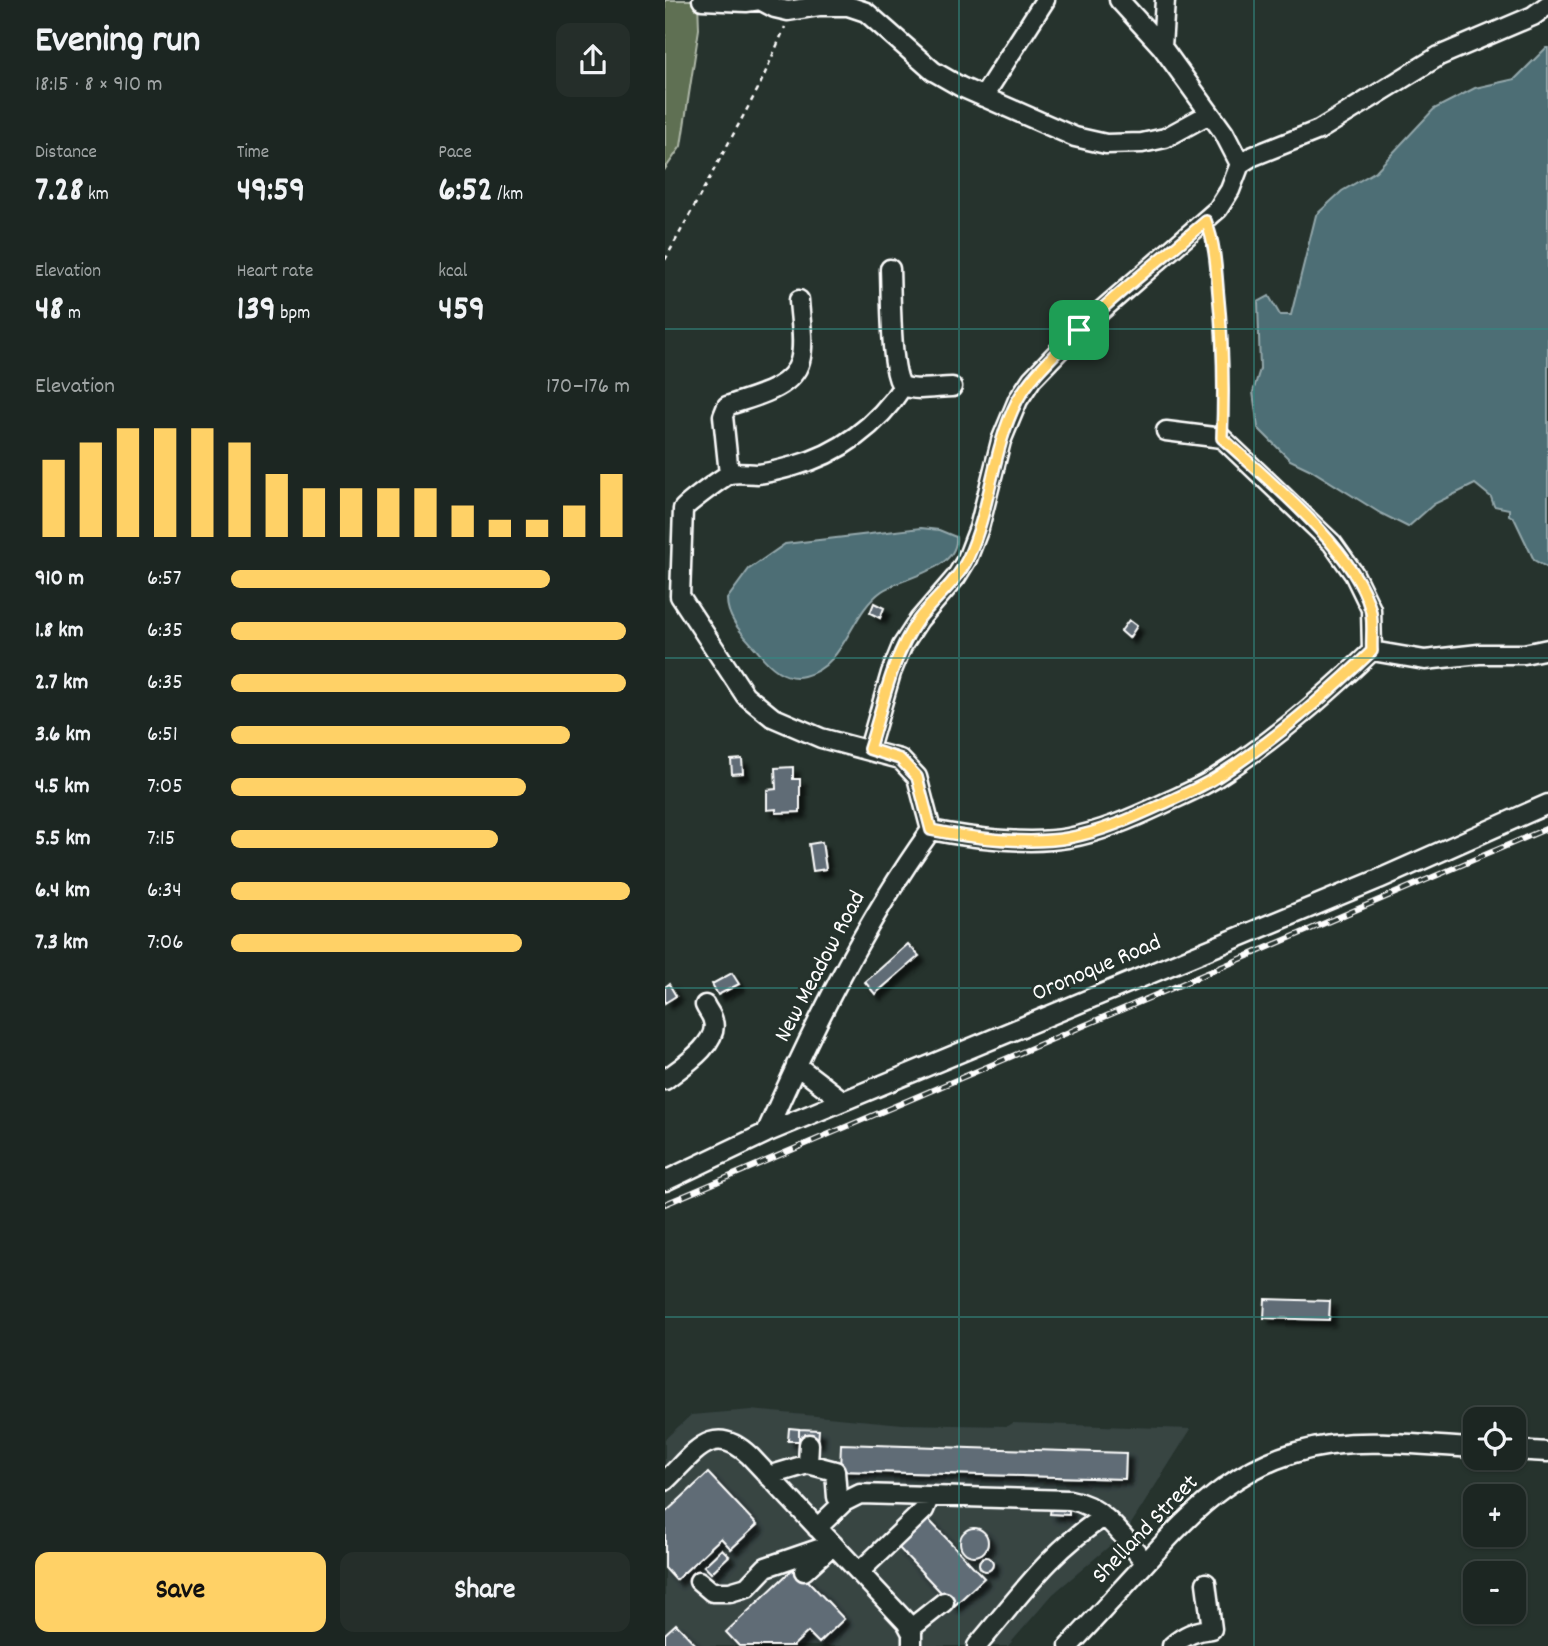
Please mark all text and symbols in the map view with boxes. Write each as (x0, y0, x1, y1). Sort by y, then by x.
text: Evening run (35, 15, 200, 70)
button: share (556, 23, 630, 97)
text: 18:15 · 8 × 910 m (35, 69, 162, 102)
text: Distance (35, 140, 97, 167)
text: Time (237, 140, 269, 167)
text: Pace (438, 140, 472, 167)
text: 7.28 (35, 167, 84, 217)
text: 49:59 (237, 167, 305, 217)
text: 6:52 (438, 167, 493, 217)
text: km (84, 182, 109, 209)
text: /km (493, 182, 523, 209)
text: Elevation (35, 259, 101, 286)
text: Heart rate (237, 259, 313, 286)
text: kcal (438, 259, 467, 286)
text: 48 (35, 286, 64, 336)
text: 139 (237, 286, 276, 336)
text: 459 (438, 286, 485, 336)
pin (1049, 300, 1109, 360)
text: m (64, 301, 81, 328)
text: bpm (276, 301, 310, 328)
icon: arrive (1060, 311, 1098, 349)
text: Elevation (35, 371, 115, 404)
text: 170–176 m (546, 371, 630, 404)
text: 910 m (35, 563, 84, 596)
text: 6:57 (147, 563, 182, 596)
text: 1.8 km (35, 615, 84, 648)
text: 6:35 (147, 615, 183, 648)
text: 2.7 km (35, 667, 88, 700)
text: 6:35 (147, 667, 183, 700)
text: 3.6 km (35, 719, 91, 752)
text: 6:51 (147, 719, 178, 752)
text: 4.5 km (35, 771, 90, 804)
text: 7:05 (147, 771, 183, 804)
text: 5.5 km (35, 823, 91, 856)
text: 7:15 (147, 823, 175, 856)
text: 6.4 km (35, 875, 90, 908)
text: 6:34 (147, 875, 182, 908)
street label: New Meadow Road (767, 885, 875, 1049)
text: 7.3 km (35, 927, 88, 960)
text: 7:06 (147, 927, 183, 960)
street label: Oronoque Road (1027, 927, 1167, 1011)
map controls (1463, 1407, 1526, 1624)
button: locate (1463, 1407, 1526, 1470)
street label: Shelland Street (1085, 1467, 1207, 1593)
button: + (1463, 1484, 1526, 1547)
button: Save (35, 1552, 326, 1632)
button: Share (340, 1552, 630, 1632)
button: − (1463, 1561, 1526, 1624)

